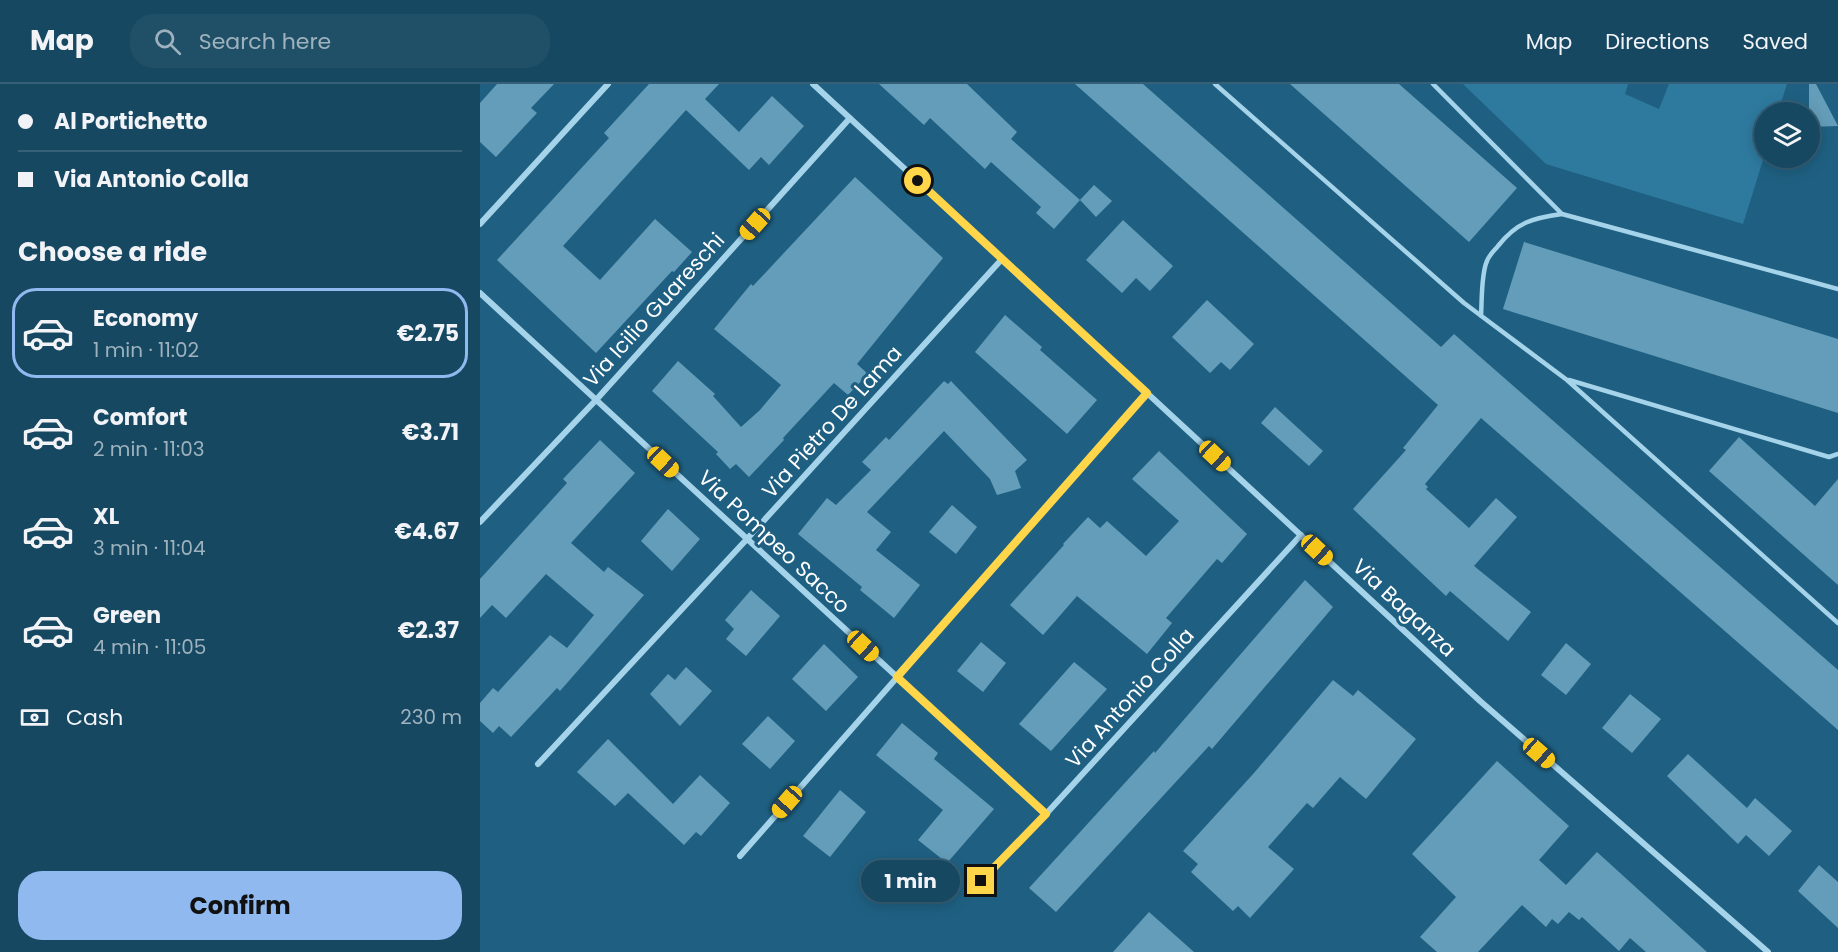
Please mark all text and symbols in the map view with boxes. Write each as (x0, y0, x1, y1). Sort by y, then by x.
search box (130, 14, 550, 68)
text: Map (30, 21, 94, 60)
icon: search (151, 25, 184, 58)
text: Search here (199, 26, 331, 57)
text: Map (1526, 27, 1572, 56)
text: Directions (1605, 27, 1709, 56)
text: Saved (1742, 27, 1808, 56)
map controls (1754, 102, 1820, 168)
button: layers (1754, 102, 1820, 168)
text: Al Portichetto (54, 106, 208, 137)
text: Via Antonio Colla (54, 164, 249, 195)
route start (904, 167, 931, 194)
car (736, 205, 774, 243)
street label: Via Icilio Guareschi (576, 226, 731, 393)
text: Choose a ride (18, 233, 207, 270)
text: Economy (93, 303, 198, 334)
icon: car (21, 306, 75, 360)
text: €2.75 (397, 318, 459, 349)
text: 1 min · 11:02 (93, 336, 199, 364)
street label: Via Pietro De Lama (755, 339, 908, 504)
text: Comfort (93, 402, 187, 433)
icon: car (21, 405, 75, 459)
text: €3.71 (402, 417, 459, 448)
text: 2 min · 11:03 (93, 435, 204, 463)
car (1196, 437, 1234, 475)
car (644, 443, 682, 481)
street label: Via Pompeo Sacco (692, 463, 857, 620)
text: XL (93, 501, 119, 532)
icon: car (21, 504, 75, 558)
text: €4.67 (395, 516, 459, 547)
car (1298, 531, 1336, 569)
text: 3 min · 11:04 (93, 534, 206, 562)
street label: Via Baganza (1346, 552, 1462, 663)
text: Green (93, 600, 161, 631)
icon: car (21, 603, 75, 657)
text: €2.37 (398, 615, 459, 646)
street label: Via Antonio Colla (1059, 621, 1201, 774)
car (844, 627, 882, 665)
text: 4 min · 11:05 (93, 633, 206, 661)
icon: cash (18, 701, 51, 734)
text: Cash (66, 702, 123, 733)
text: 230 m (400, 703, 462, 731)
car (1520, 734, 1558, 772)
car (768, 783, 806, 821)
callout: 1 min (861, 860, 960, 902)
text: 1 min (884, 867, 937, 895)
route end (967, 867, 994, 894)
button: Confirm (18, 871, 462, 940)

